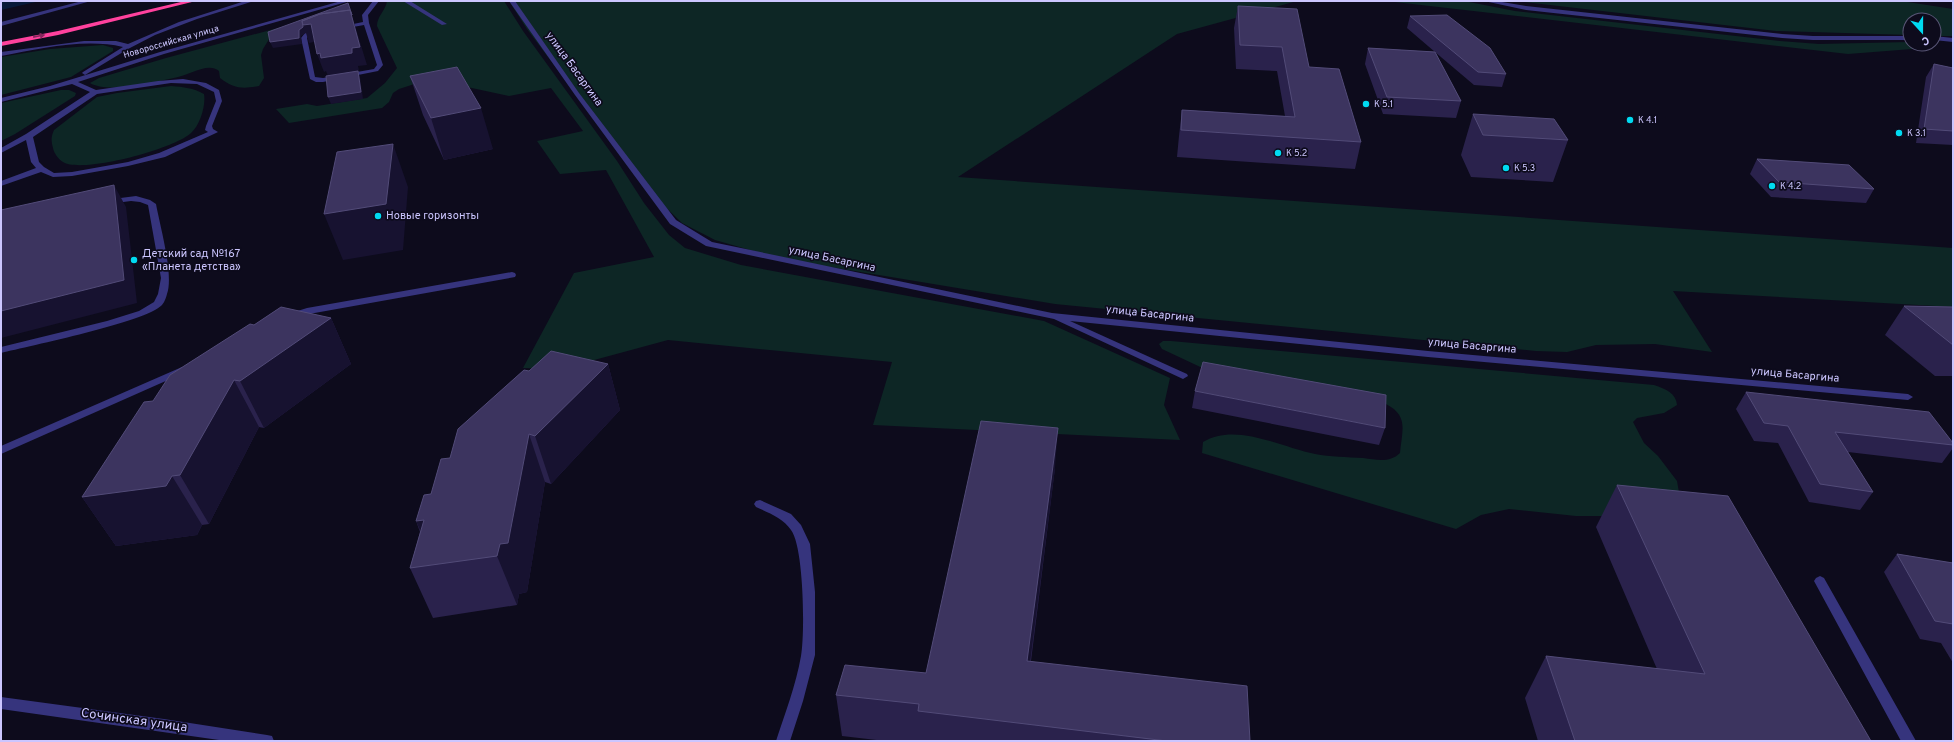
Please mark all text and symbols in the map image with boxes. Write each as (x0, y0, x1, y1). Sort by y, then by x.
north arrow (1902, 12, 1942, 52)
street label: Новороссийская улица (122, 23, 220, 61)
street label: улица Басаргина (542, 29, 606, 109)
one-way arrow (33, 33, 45, 39)
text: С (1919, 33, 1931, 48)
marker: К 5.1 (1361, 99, 1371, 109)
place label: К 5.1 (1374, 99, 1393, 110)
marker: К 4.1 (1625, 115, 1635, 125)
place label: К 4.1 (1638, 115, 1657, 126)
marker: К 3.1 (1894, 128, 1904, 138)
place label: К 3.1 (1907, 128, 1926, 139)
marker: К 5.2 (1273, 148, 1283, 158)
place label: К 5.2 (1286, 148, 1307, 159)
marker: К 5.3 (1501, 163, 1511, 173)
place label: К 5.3 (1514, 163, 1535, 174)
marker: К 4.2 (1767, 181, 1777, 191)
place label: К 4.2 (1780, 181, 1801, 192)
place label: Новые горизонты (386, 209, 479, 223)
marker: Новые горизонты (373, 211, 383, 221)
street label: улица Басаргина (787, 243, 877, 275)
place label: Детский сад №167 «Планета детства» (142, 247, 241, 274)
marker: Детский сад №167 «Планета детства» (129, 255, 139, 265)
street label: улица Басаргина (1105, 302, 1195, 326)
street label: улица Басаргина (1427, 335, 1517, 357)
street label: улица Басаргина (1750, 364, 1840, 386)
street label: Сочинская улица (80, 706, 188, 736)

